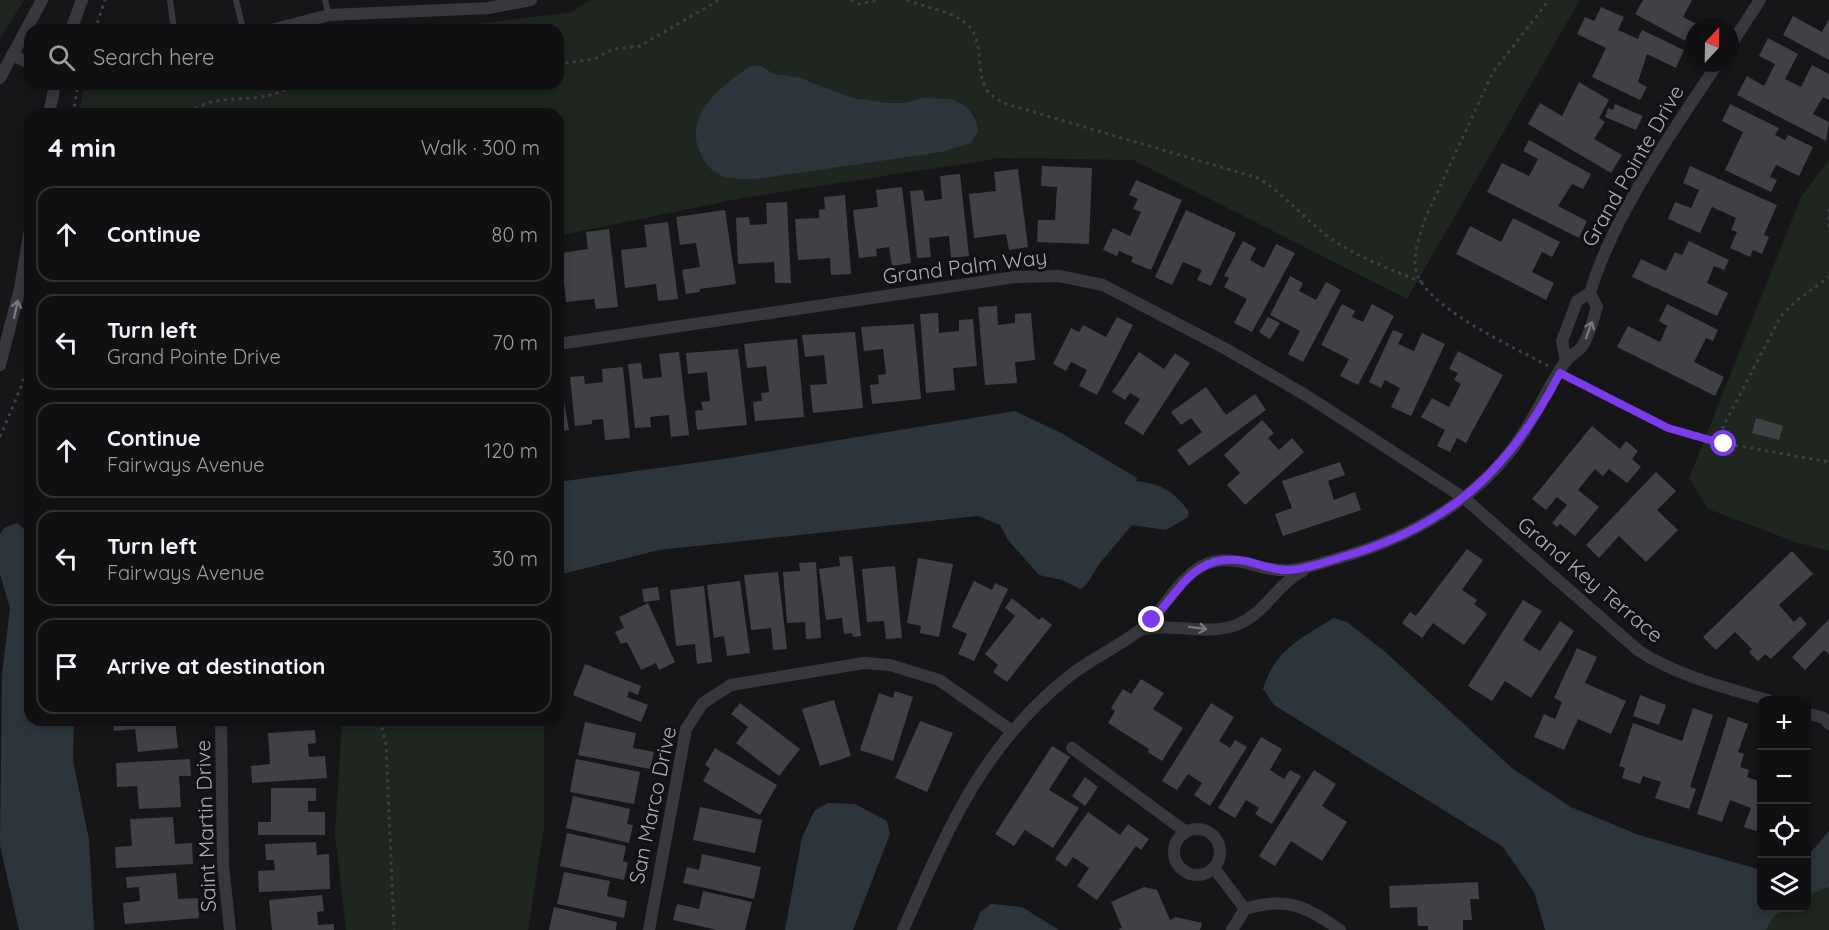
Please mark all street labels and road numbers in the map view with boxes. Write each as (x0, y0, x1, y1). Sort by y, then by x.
street label: Grand Pointe Drive (1575, 80, 1689, 251)
street label: Grand Palm Way (881, 243, 1049, 289)
street label: Grand Key Terrace (1512, 511, 1669, 648)
street label: San Marco Drive (623, 724, 681, 886)
street label: Saint Martin Drive (189, 740, 221, 913)

